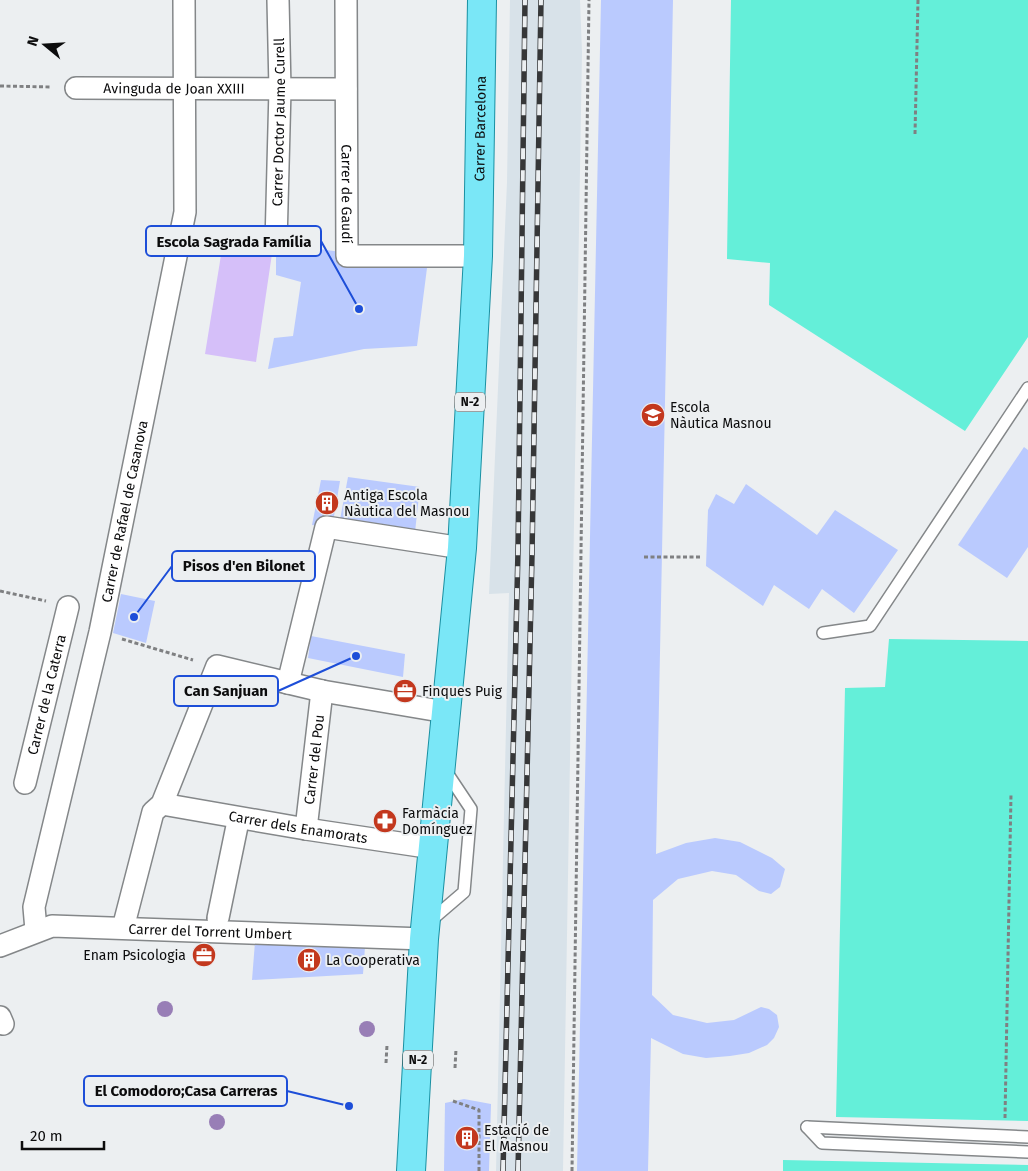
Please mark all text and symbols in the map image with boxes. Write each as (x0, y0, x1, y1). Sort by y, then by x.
north arrow (20, 20, 70, 70)
text: N (24, 34, 43, 48)
street label: Carrer Doctor Jaume Curell (268, 38, 289, 207)
street label: Carrer Barcelona (471, 76, 489, 182)
street label: Avinguda de Joan XXIII (103, 80, 245, 97)
street label: Carrer de Gaudí (338, 144, 355, 244)
callout: Escola Sagrada Família (146, 226, 321, 256)
text: Escola Sagrada Família (157, 233, 311, 251)
road number: N-2 (455, 392, 485, 412)
place label: Escola Nàutica Masnou (670, 399, 772, 432)
school or university icon: Escola Nàutica Masnou (640, 402, 666, 428)
street label: Carrer de Rafael de Casanova (98, 419, 151, 604)
place label: Antiga Escola Nàutica del Masnou (344, 487, 469, 520)
building icon: Antiga Escola Nàutica del Masnou (314, 490, 340, 516)
callout: Pisos d'en Bilonet (172, 551, 315, 581)
text: Pisos d'en Bilonet (183, 557, 305, 575)
street label: Carrer de la Caterra (24, 633, 69, 757)
callout: Can Sanjuan (174, 676, 278, 706)
office icon: Finques Puig (392, 678, 418, 704)
text: Can Sanjuan (184, 682, 268, 700)
place label: Finques Puig (422, 683, 503, 700)
street label: Carrer del Pou (300, 714, 328, 805)
place label: Farmàcia Domínguez (402, 805, 472, 838)
street label: Carrer dels Enamorats (227, 807, 369, 847)
pharmacy icon: Farmàcia Domínguez (372, 808, 398, 834)
street label: Carrer del Torrent Umbert (128, 920, 293, 943)
office icon: Enam Psicologia (191, 942, 217, 968)
place label: Enam Psicologia (83, 947, 186, 964)
building icon: La Cooperativa (296, 947, 322, 973)
place label: La Cooperativa (326, 952, 420, 969)
road number: N-2 (403, 1050, 433, 1070)
callout: El Comodoro;Casa Carreras (84, 1076, 287, 1106)
text: El Comodoro;Casa Carreras (95, 1082, 277, 1100)
scale bar (22, 1118, 105, 1150)
place label: Estació de El Masnou (484, 1122, 549, 1155)
building icon: Estació de El Masnou (454, 1125, 480, 1151)
text: 20 m (30, 1127, 63, 1145)

